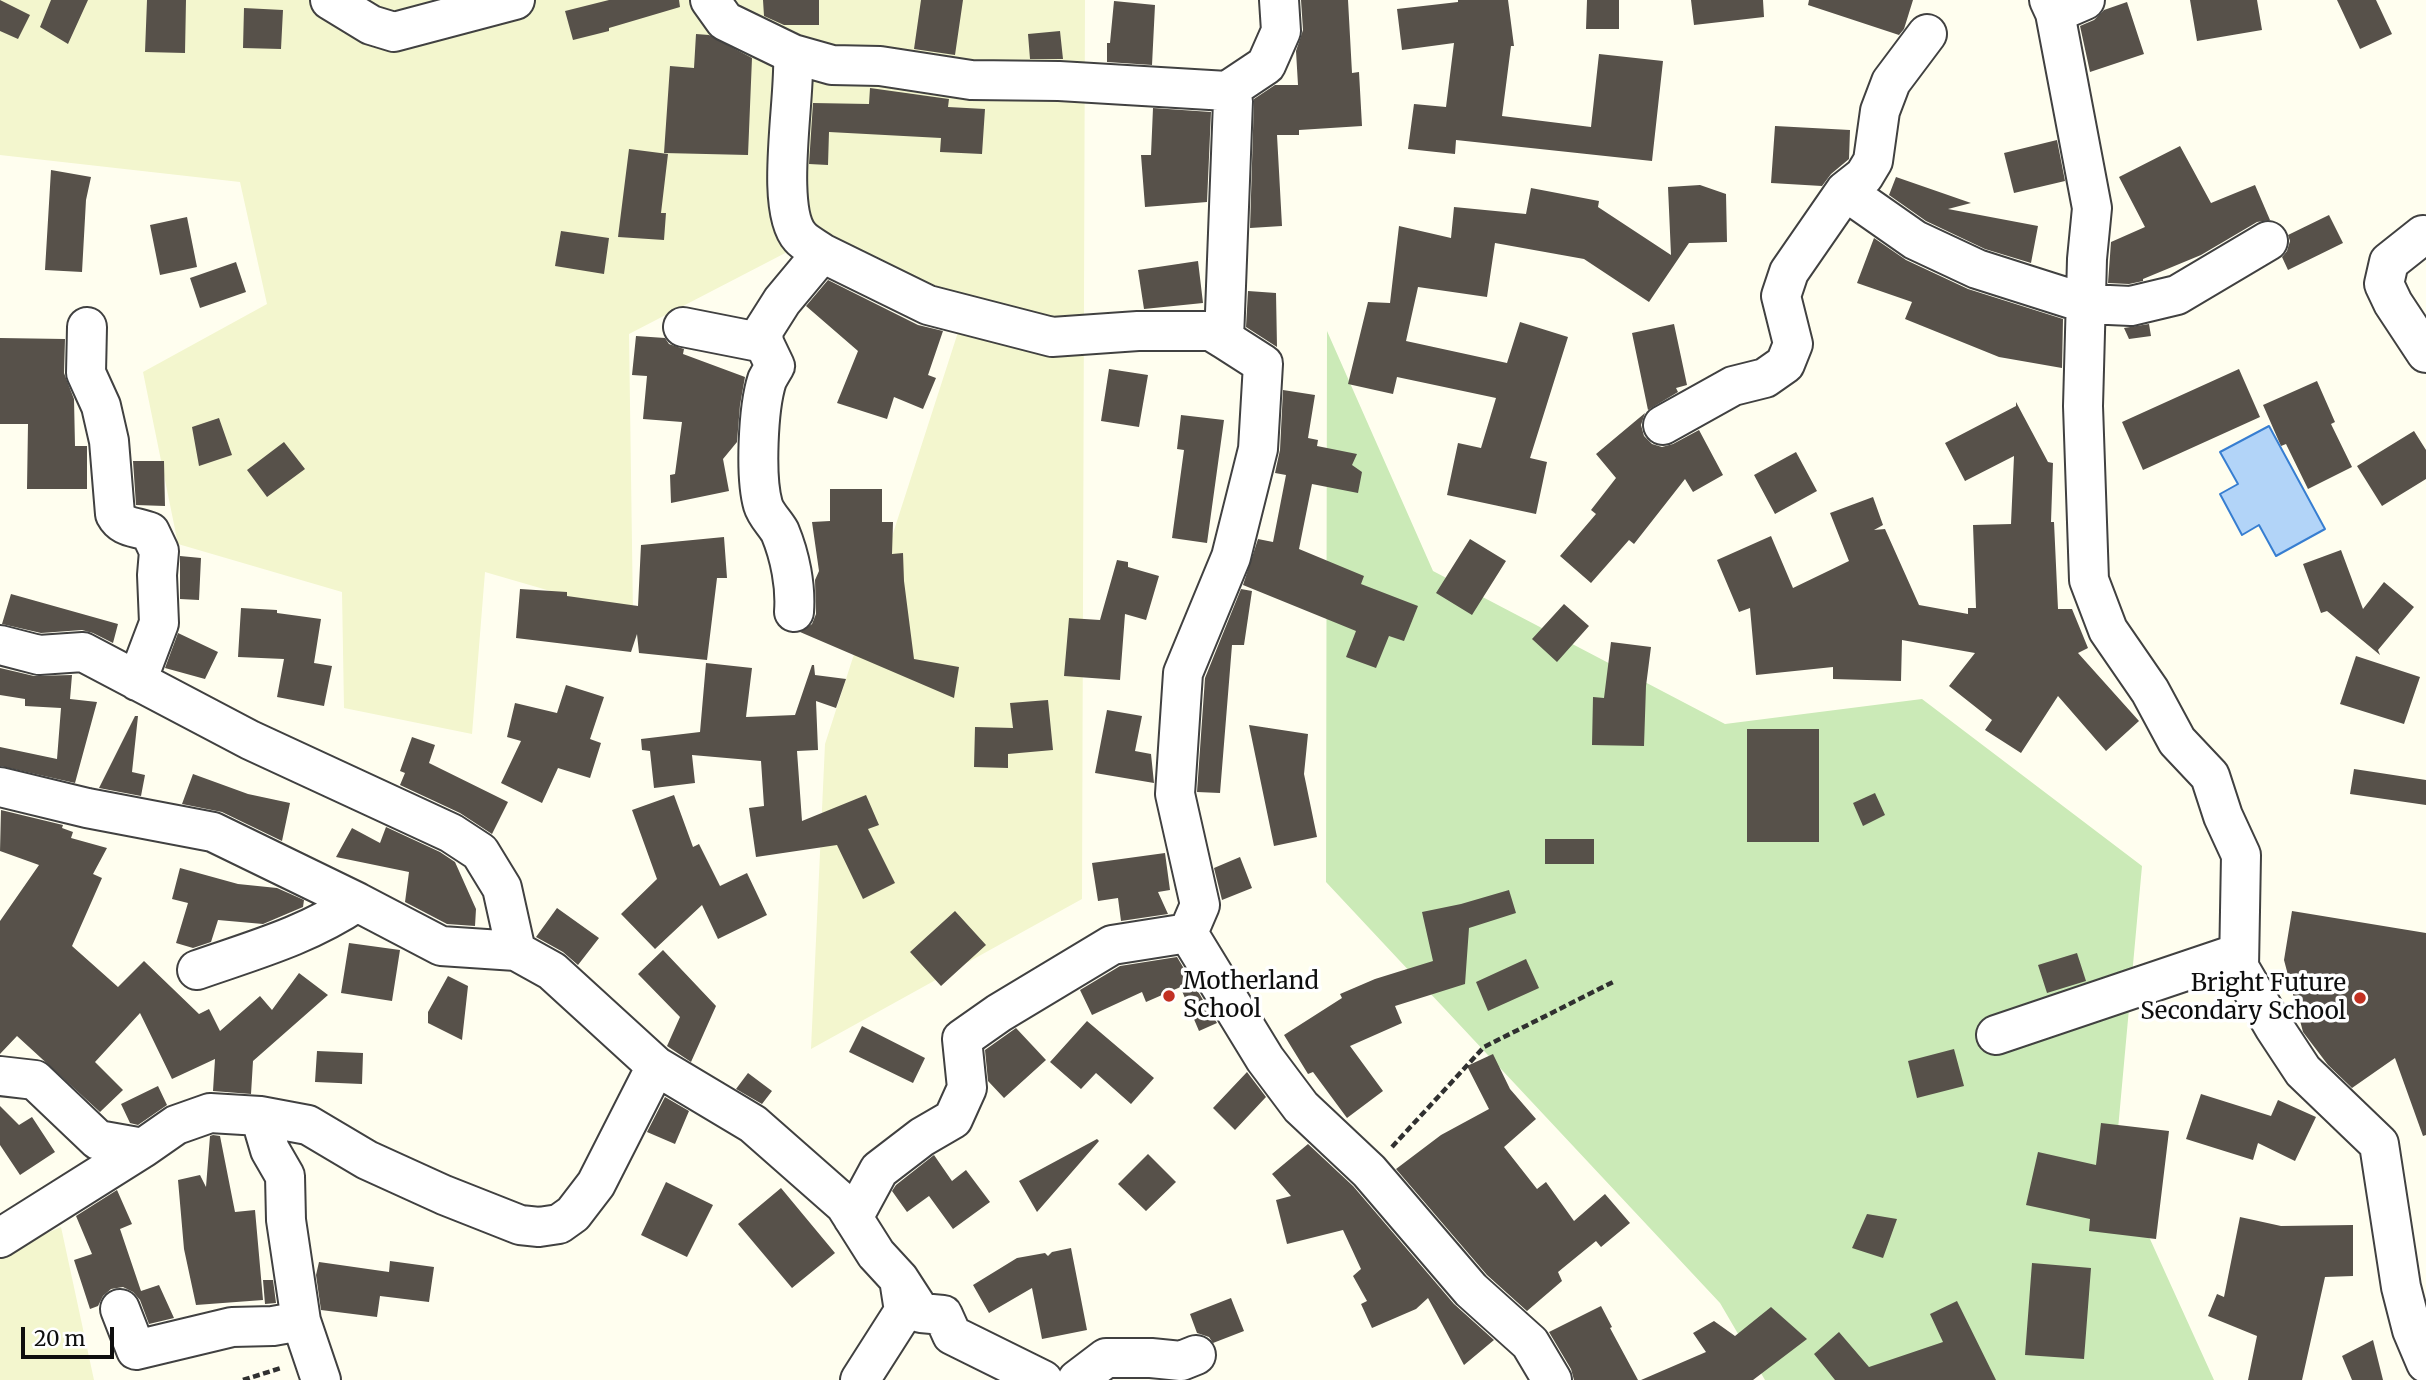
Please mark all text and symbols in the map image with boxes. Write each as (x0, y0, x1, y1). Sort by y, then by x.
place label: Motherland School (1183, 968, 1319, 1024)
place label: Bright Future Secondary School (2140, 970, 2346, 1026)
marker: Motherland School (1161, 988, 1177, 1004)
marker: Bright Future Secondary School (2352, 990, 2368, 1006)
scale bar (24, 1314, 117, 1358)
text: 20 m (34, 1325, 85, 1352)

